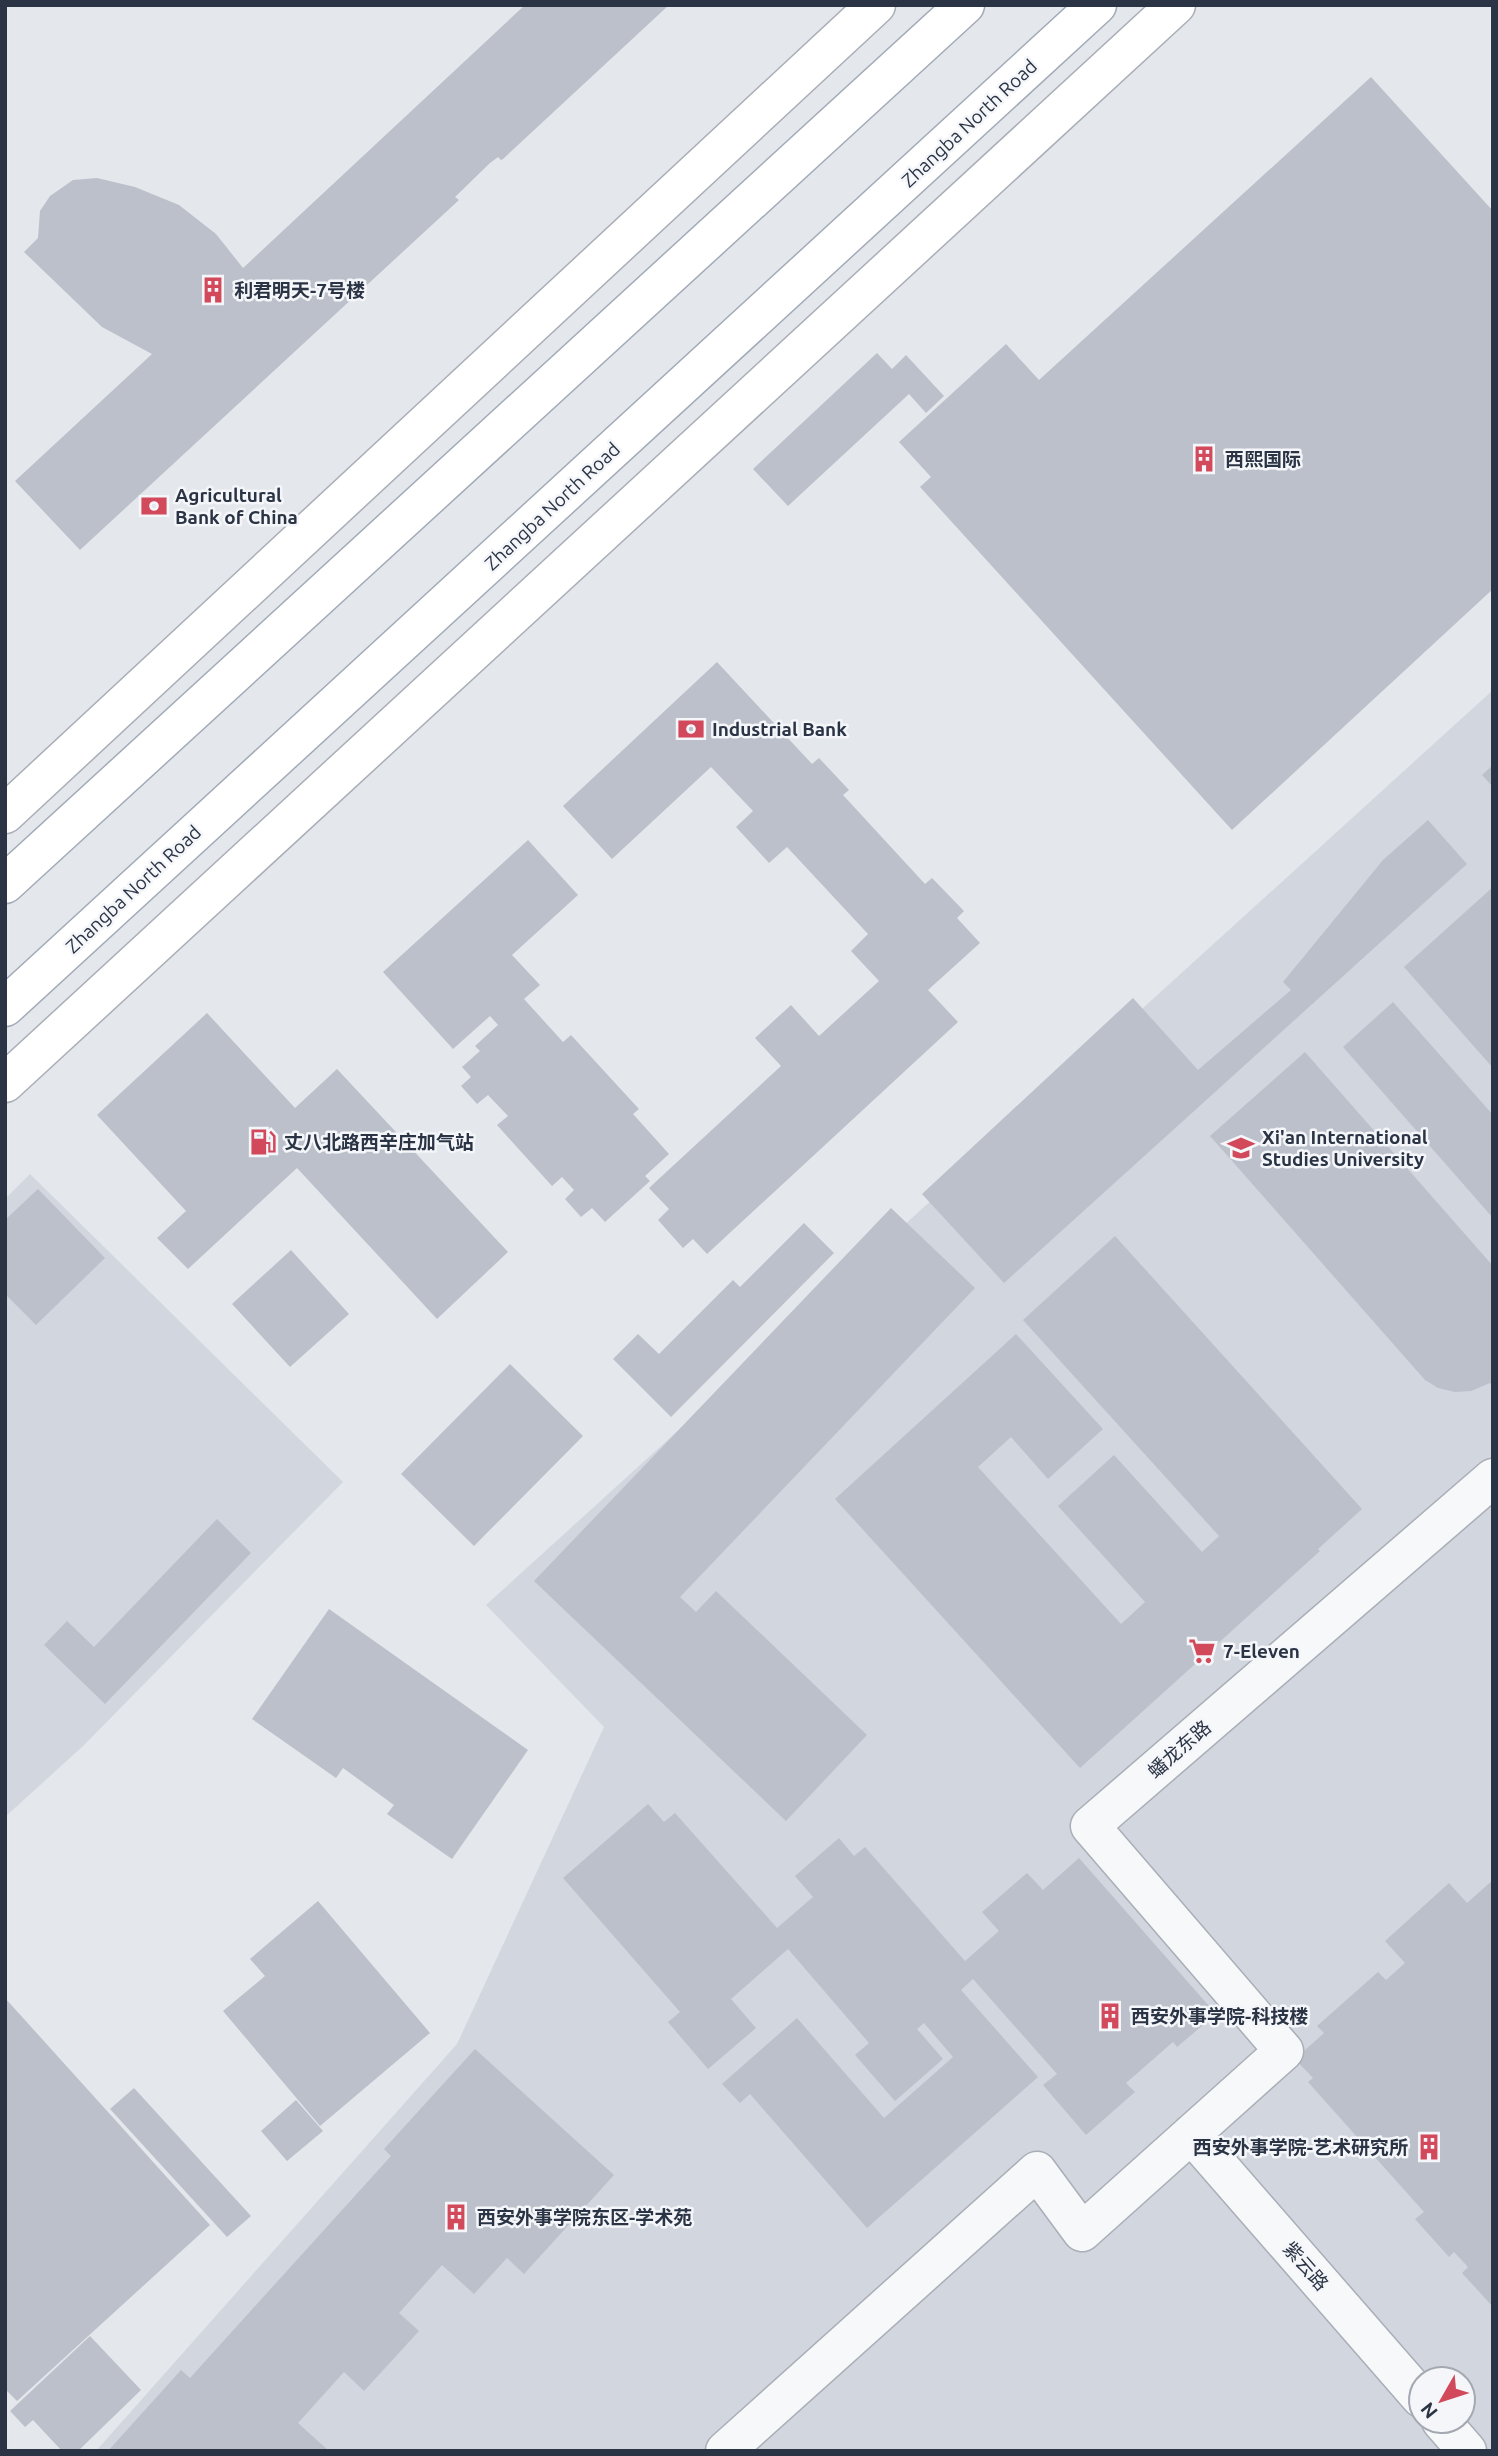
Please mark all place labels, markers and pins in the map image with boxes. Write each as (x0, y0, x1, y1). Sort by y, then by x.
building icon: 利君明天-7号楼 (198, 275, 228, 305)
place label: 利君明天-7号楼 (234, 279, 365, 301)
building icon: 西熙国际 (1189, 444, 1219, 474)
place label: 西熙国际 (1225, 448, 1301, 470)
place label: Agricultural Bank of China (175, 484, 298, 528)
bank icon: Agricultural Bank of China (139, 491, 169, 521)
bank icon: Industrial Bank (676, 714, 706, 744)
place label: Industrial Bank (712, 718, 847, 740)
place label: Xi'an International Studies University (1262, 1126, 1428, 1170)
fuel station icon: 丈八北路西辛庄加气站 (248, 1127, 278, 1157)
place label: 丈八北路西辛庄加气站 (284, 1131, 474, 1153)
school or university icon: Xi'an International Studies University (1226, 1133, 1256, 1163)
supermarket icon: 7-Eleven (1187, 1636, 1217, 1666)
place label: 7-Eleven (1223, 1640, 1300, 1662)
building icon: 西安外事学院-科技楼 (1095, 2001, 1125, 2031)
place label: 西安外事学院-科技楼 (1131, 2005, 1308, 2027)
building icon: 西安外事学院-艺术研究所 (1414, 2132, 1444, 2162)
place label: 西安外事学院-艺术研究所 (1193, 2136, 1408, 2158)
building icon: 西安外事学院东区-学术苑 (441, 2202, 471, 2232)
place label: 西安外事学院东区-学术苑 (477, 2206, 692, 2228)

